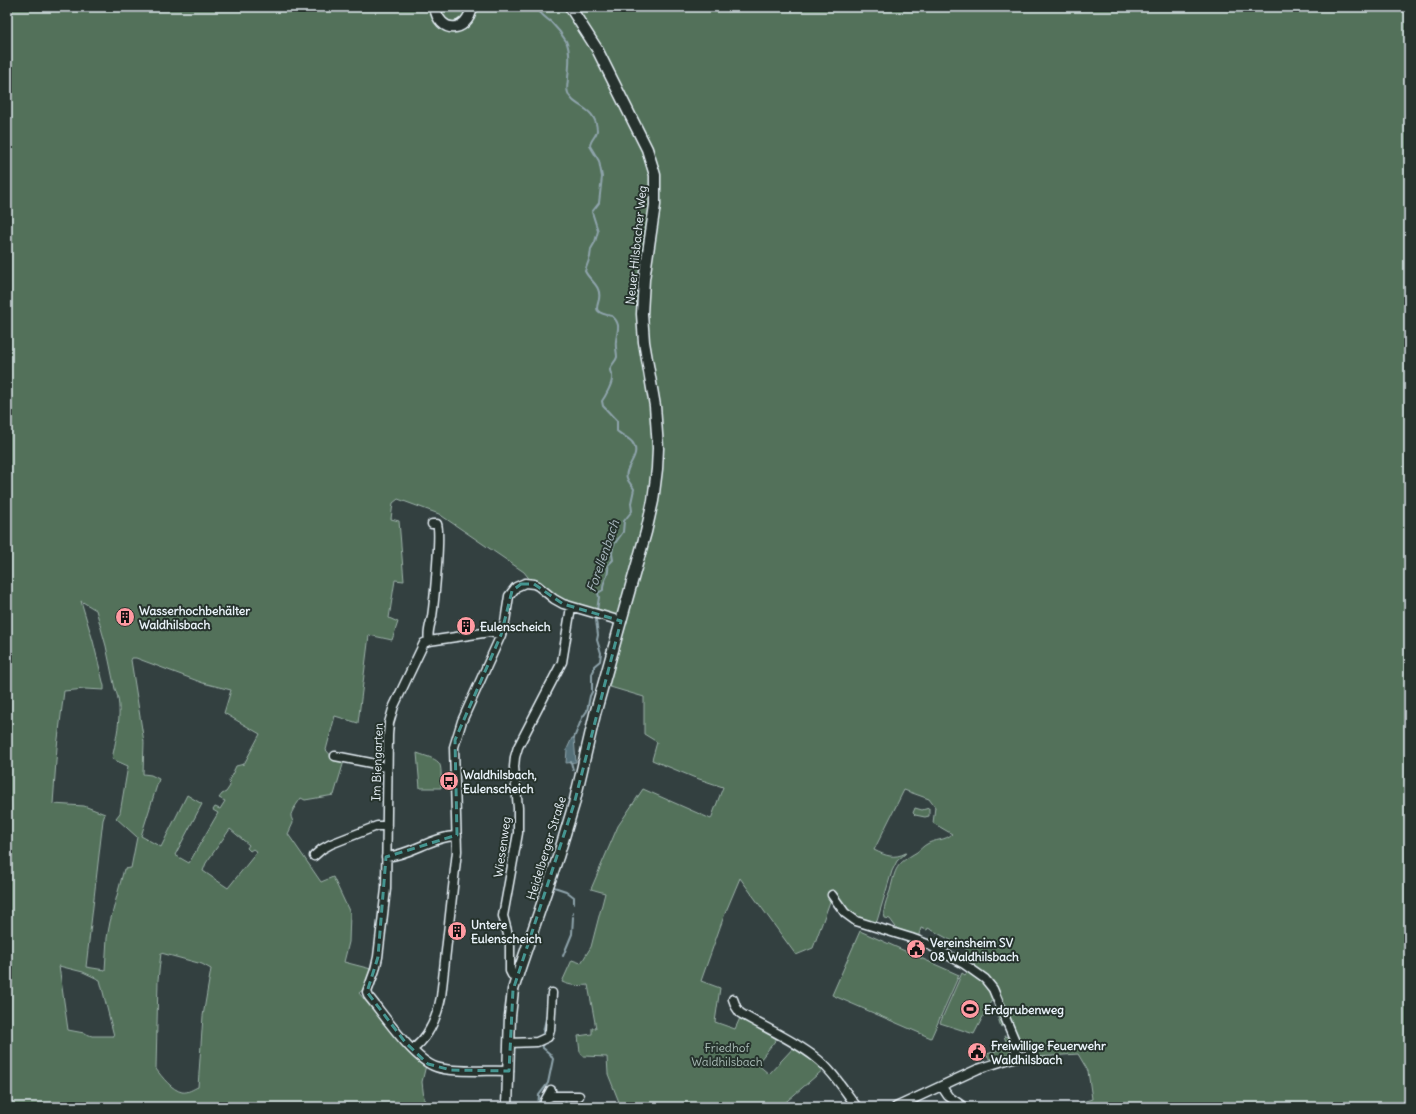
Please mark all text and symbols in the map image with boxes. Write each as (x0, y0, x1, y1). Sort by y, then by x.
street label: Neuer Hilsbacher Weg (622, 185, 650, 305)
water label: Forellenbach (583, 517, 623, 594)
place label: Wasserhochbehälter Waldhilsbach (139, 603, 250, 632)
building icon: Wasserhochbehälter Waldhilsbach (114, 606, 136, 628)
building icon: Eulenscheich (455, 615, 477, 637)
place label: Eulenscheich (480, 619, 551, 634)
street label: Im Biengarten (368, 723, 386, 801)
place label: Waldhilsbach, Eulenscheich (463, 767, 537, 796)
bus stop icon: Waldhilsbach, Eulenscheich (438, 770, 460, 792)
street label: Heidelberger Straße (523, 794, 569, 902)
street label: Wiesenweg (490, 816, 514, 878)
place label: Untere Eulenscheich (471, 917, 542, 946)
building icon: Untere Eulenscheich (446, 920, 468, 942)
place label: Vereinsheim SV 08 Waldhilsbach (930, 935, 1019, 964)
public building icon: Vereinsheim SV 08 Waldhilsbach (905, 938, 927, 960)
sports icon: Erdgrubenweg (959, 998, 981, 1020)
place label: Erdgrubenweg (984, 1002, 1064, 1018)
place label: Freiwillige Feuerwehr Waldhilsbach (991, 1038, 1106, 1067)
park label: Friedhof Waldhilsbach (691, 1040, 763, 1069)
public building icon: Freiwillige Feuerwehr Waldhilsbach (966, 1041, 988, 1063)

